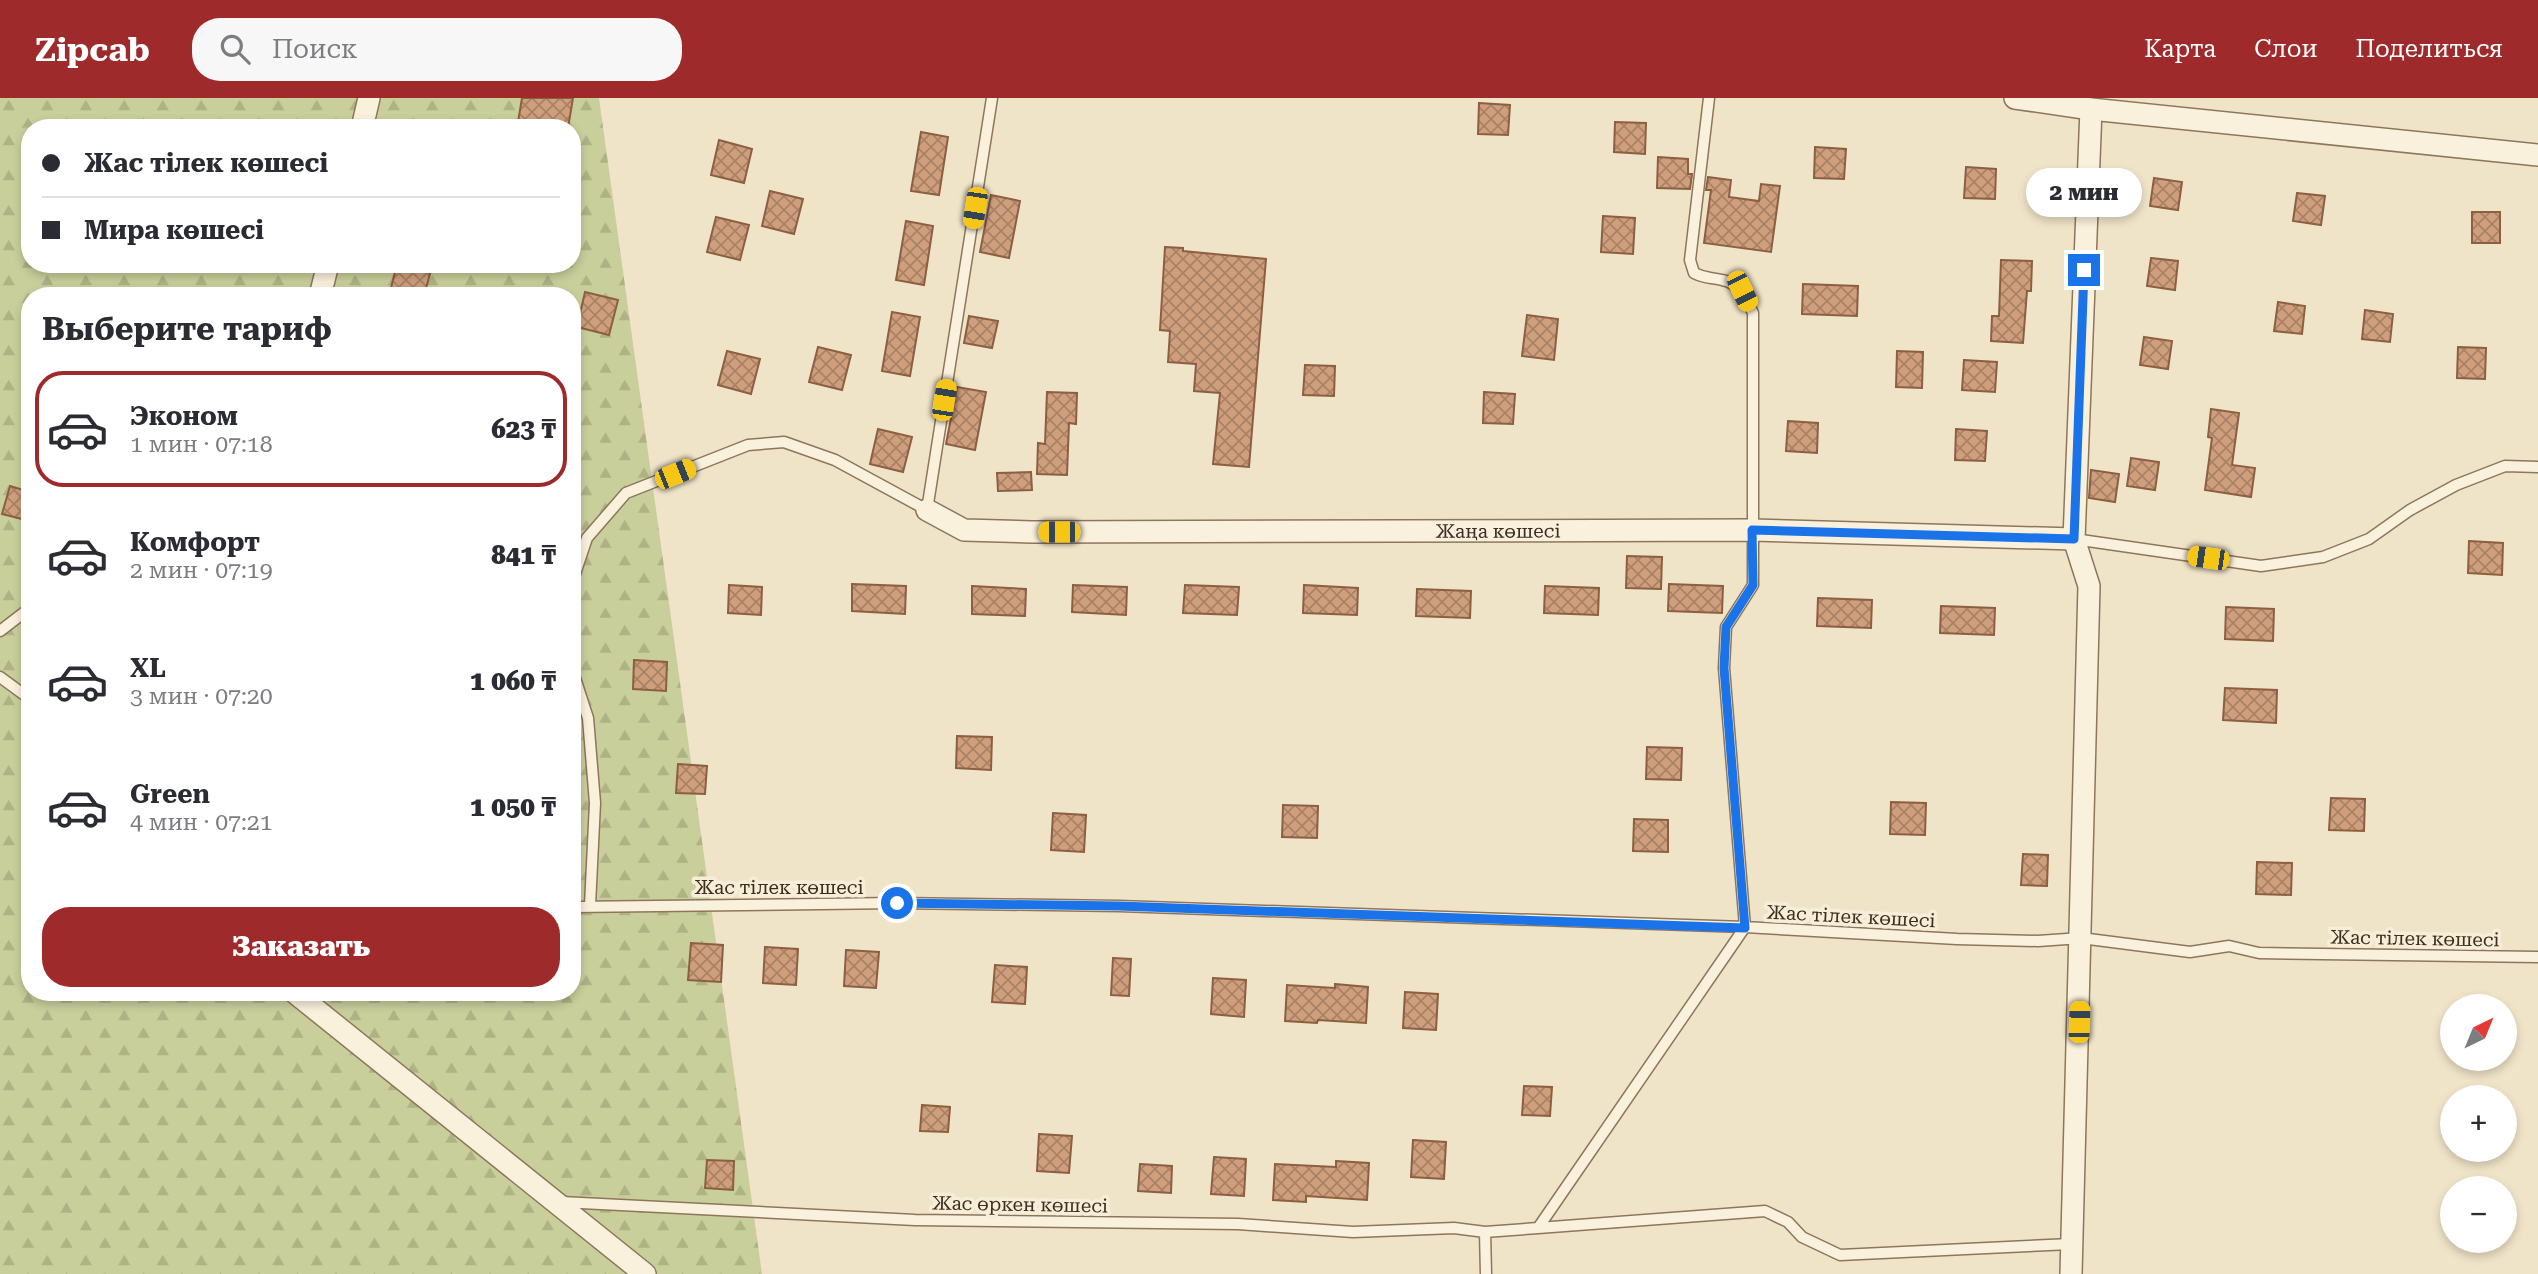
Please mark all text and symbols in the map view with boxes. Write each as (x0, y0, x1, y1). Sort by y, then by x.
search box (192, 18, 682, 81)
text: Zipcab (35, 30, 150, 69)
icon: search (216, 30, 254, 68)
text: Поиск (272, 34, 358, 64)
text: Карта (2144, 35, 2216, 63)
text: Слои (2254, 35, 2317, 63)
text: Поделиться (2355, 35, 2503, 63)
text: Жас тілек көшесі (84, 148, 328, 178)
callout: 2 мин (2026, 169, 2142, 218)
text: 2 мин (2049, 179, 2119, 206)
car (962, 186, 989, 230)
text: Мира көшесі (84, 215, 264, 245)
route end (2068, 254, 2100, 286)
car (1724, 268, 1761, 314)
text: Выберите тариф (42, 310, 332, 348)
car (931, 378, 958, 422)
icon: car (46, 398, 109, 461)
text: Эконом (130, 401, 238, 431)
text: 623 ₸ (491, 414, 556, 444)
text: 1 мин · 07:18 (130, 431, 273, 458)
car (652, 456, 699, 492)
street label: Жаңа көшесі (1435, 520, 1560, 543)
car (1039, 522, 1081, 543)
icon: car (46, 524, 109, 587)
text: Комфорт (130, 527, 260, 557)
text: 841 ₸ (491, 540, 556, 570)
car (2186, 545, 2231, 571)
text: 2 мин · 07:19 (130, 557, 273, 584)
icon: car (46, 650, 109, 713)
text: XL (130, 653, 166, 683)
text: 1 060 ₸ (470, 666, 556, 696)
text: 3 мин · 07:20 (130, 683, 273, 710)
icon: car (46, 776, 109, 839)
text: Green (130, 779, 210, 809)
text: 1 050 ₸ (470, 792, 556, 822)
text: 4 мин · 07:21 (130, 809, 273, 836)
street label: Жас тілек көшесі (694, 876, 864, 899)
route start (881, 887, 913, 919)
street label: Жас тілек көшесі (1766, 901, 1936, 932)
button: Заказать (42, 907, 560, 987)
street label: Жас тілек көшесі (2330, 926, 2500, 951)
north arrow (2440, 994, 2516, 1071)
map controls (2440, 994, 2517, 1253)
car (2068, 1001, 2091, 1043)
button: + (2440, 1085, 2517, 1162)
button: − (2440, 1176, 2517, 1253)
street label: Жас өркен көшесі (932, 1191, 1108, 1218)

